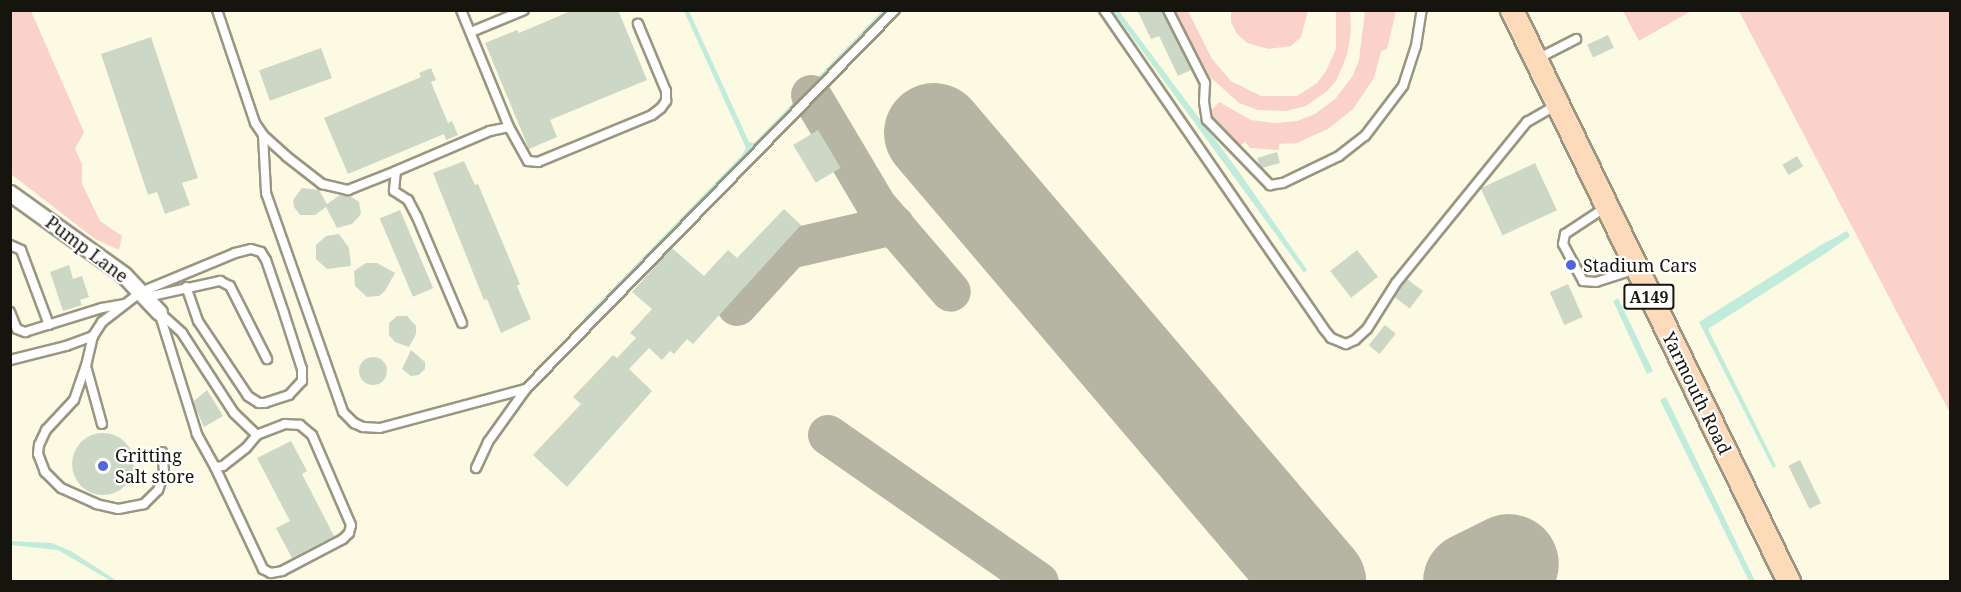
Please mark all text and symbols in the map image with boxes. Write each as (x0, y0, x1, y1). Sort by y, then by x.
street label: Pump Lane (42, 211, 132, 287)
place label: Stadium Cars (1583, 254, 1697, 276)
marker: Stadium Cars (1564, 258, 1578, 272)
road number: A149 (1622, 284, 1676, 310)
street label: Yarmouth Road (1658, 328, 1736, 458)
place label: Gritting Salt store (115, 445, 194, 488)
marker: Gritting Salt store (96, 459, 110, 473)

